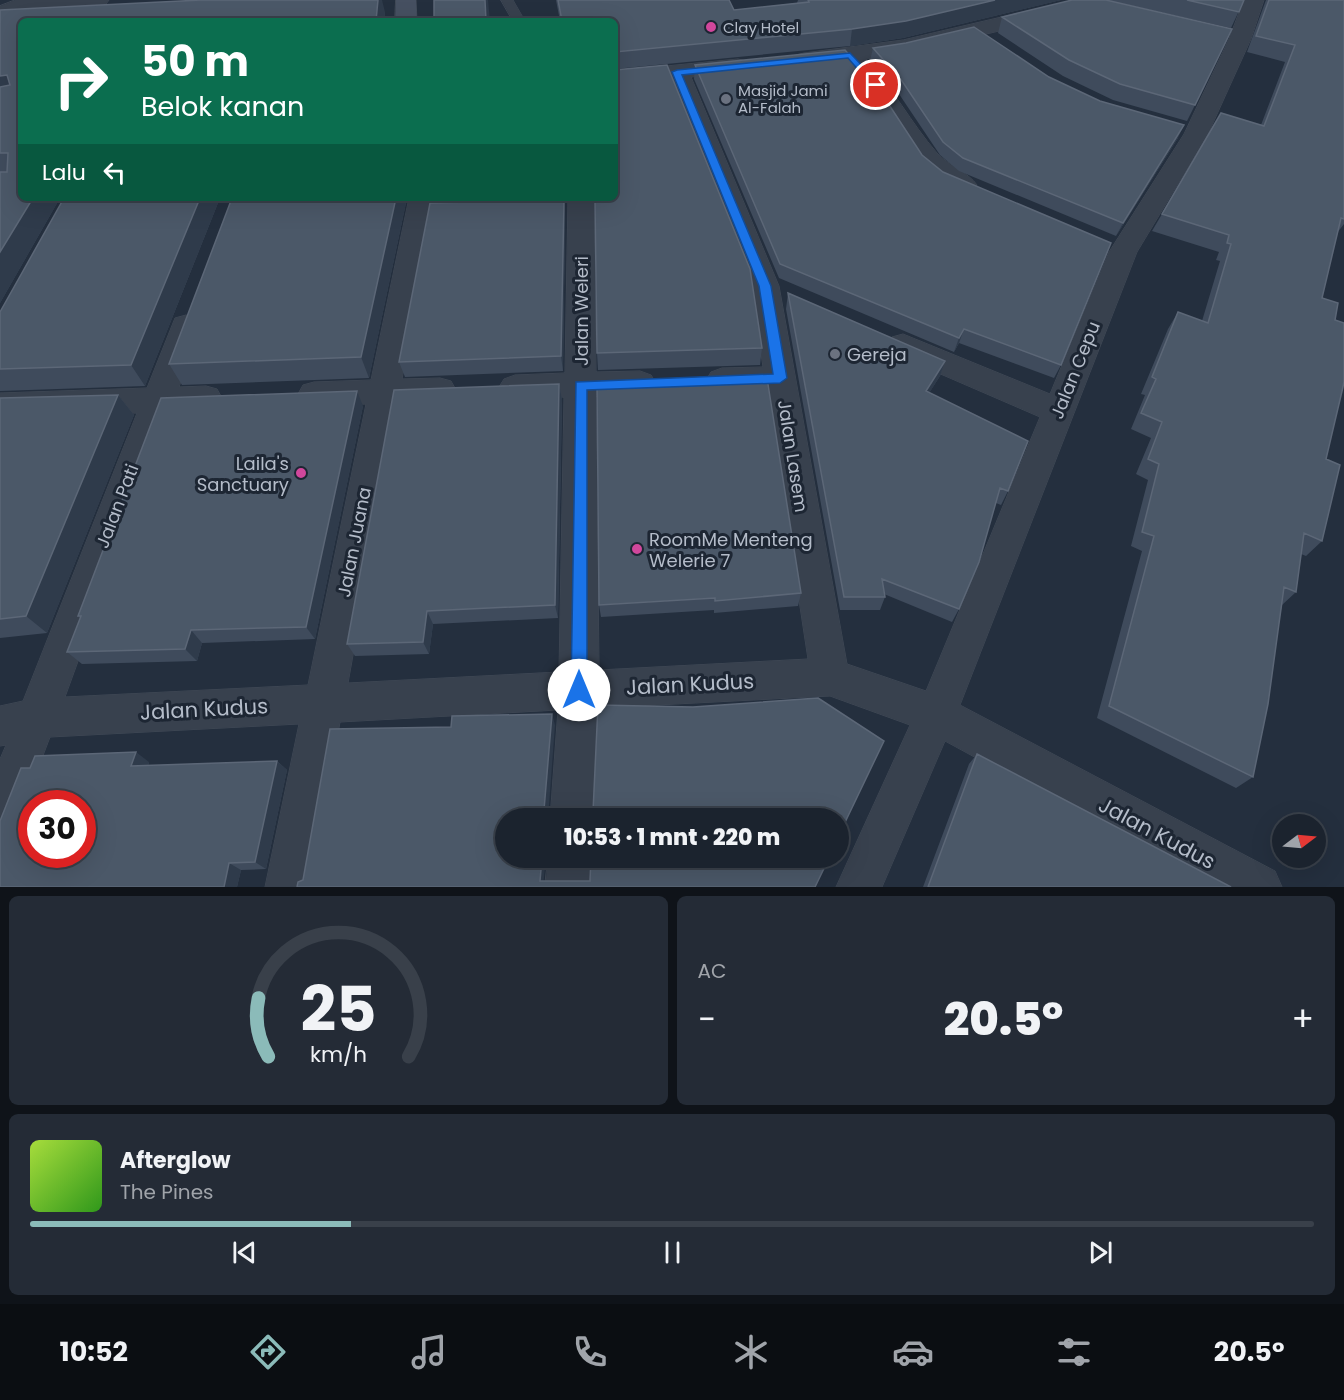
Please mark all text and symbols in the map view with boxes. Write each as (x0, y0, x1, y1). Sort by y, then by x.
place label: Clay Hotel (723, 17, 799, 38)
marker: Clay Hotel (704, 20, 718, 34)
text: 50 m (141, 32, 249, 91)
icon: right (42, 42, 120, 120)
pin (850, 59, 901, 110)
icon: arrive (859, 68, 892, 101)
place label: Masjid Jami Al-Falah (738, 80, 828, 118)
text: Belok kanan (141, 88, 304, 125)
marker: Masjid Jami Al-Falah (719, 92, 733, 106)
icon: left (98, 156, 131, 189)
text: Lalu (42, 157, 86, 188)
street label: Jalan Weleri (569, 256, 594, 366)
street label: Jalan Cepu (1044, 317, 1106, 423)
place label: Gereja (847, 342, 907, 367)
marker: Gereja (828, 347, 842, 361)
street label: Jalan Lasem (772, 398, 814, 514)
place label: Laila's Sanctuary (197, 451, 289, 497)
street label: Jalan Pati (90, 460, 144, 552)
marker: Laila's Sanctuary (294, 466, 308, 480)
street label: Jalan Juana (331, 485, 377, 599)
place label: RoomMe Menteng Welerie 7 (649, 527, 813, 573)
marker: RoomMe Menteng Welerie 7 (630, 542, 644, 556)
position arrow (547, 658, 611, 722)
street label: Jalan Kudus (625, 666, 755, 702)
street label: Jalan Kudus (139, 691, 269, 727)
speed limit sign: 30 (18, 790, 96, 868)
street label: Jalan Kudus (1094, 790, 1220, 876)
north arrow (1272, 814, 1326, 868)
map controls (1272, 814, 1326, 868)
text: 10:53 · 1 mnt · 220 m (564, 822, 780, 853)
text: AC (698, 957, 726, 985)
text: 25 (300, 965, 376, 1053)
text: 20.5° (944, 988, 1063, 1051)
text: − (698, 996, 716, 1043)
text: + (1291, 996, 1314, 1043)
text: km/h (310, 1040, 367, 1071)
text: Afterglow (120, 1145, 231, 1176)
text: The Pines (120, 1178, 214, 1206)
icon: previous (228, 1236, 261, 1269)
icon: pause (656, 1236, 689, 1269)
icon: next (1084, 1236, 1117, 1269)
icon: directions (247, 1331, 289, 1373)
icon: music (408, 1331, 450, 1373)
icon: phone (569, 1331, 611, 1373)
icon: climate (730, 1331, 772, 1373)
icon: car (892, 1331, 934, 1373)
icon: filters (1053, 1331, 1095, 1373)
text: 10:52 (60, 1333, 128, 1370)
text: 20.5° (1214, 1333, 1284, 1370)

